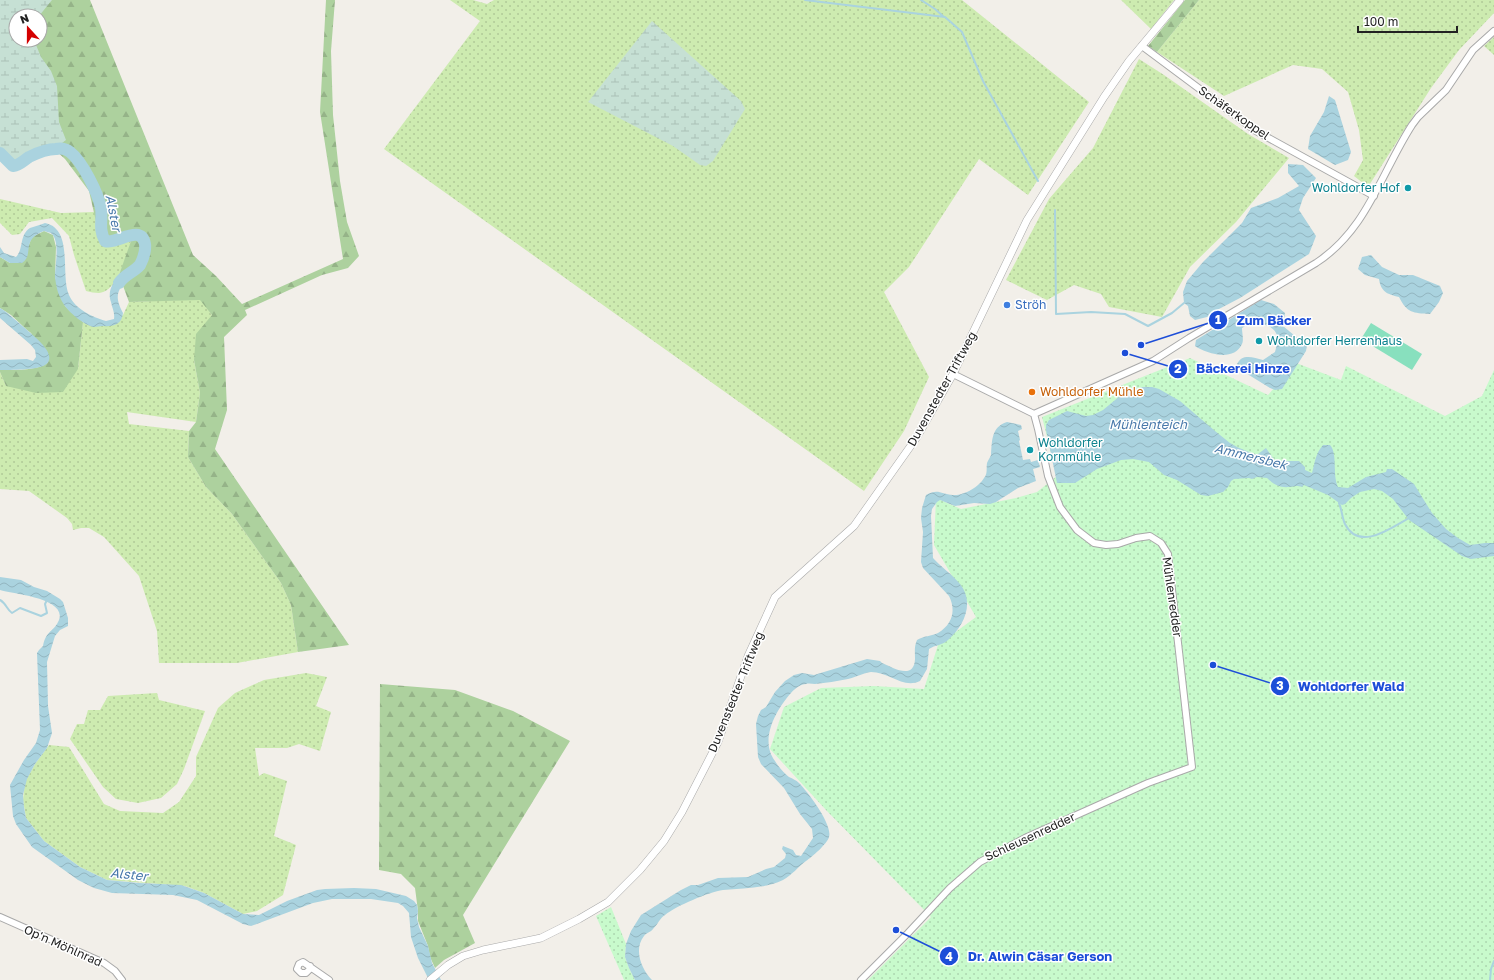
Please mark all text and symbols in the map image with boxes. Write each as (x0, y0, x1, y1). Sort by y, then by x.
north arrow (8, 8, 48, 48)
scale bar (1358, 8, 1457, 34)
text: N (18, 11, 30, 26)
text: 100 m (1364, 14, 1398, 29)
street label: Schäferkoppel (1196, 82, 1273, 143)
place label: Wohldorfer Hof (1312, 180, 1401, 195)
marker: Wohldorfer Hof (1403, 183, 1413, 193)
water label: Alster (103, 193, 126, 235)
place label: Ströh (1015, 297, 1046, 312)
marker: Ströh (1002, 300, 1012, 310)
callout: Zum Bäcker (1208, 308, 1319, 333)
text: 1 (1215, 312, 1221, 327)
text: Zum Bäcker (1237, 312, 1311, 328)
street label: Duvenstedter Triftweg (904, 329, 979, 449)
place label: Wohldorfer Herrenhaus (1267, 333, 1402, 348)
marker: Wohldorfer Herrenhaus (1254, 336, 1264, 346)
callout: Bäckerei Hinze (1168, 356, 1298, 381)
text: Bäckerei Hinze (1196, 360, 1290, 376)
text: 2 (1174, 361, 1182, 376)
place label: Wohldorfer Mühle (1040, 384, 1143, 399)
marker: Wohldorfer Mühle (1027, 387, 1037, 397)
water label: Mühlenteich (1109, 416, 1188, 432)
place label: Wohldorfer Kornmühle (1038, 435, 1103, 464)
water label: Ammersbek (1213, 439, 1290, 473)
marker: Wohldorfer Kornmühle (1025, 445, 1035, 455)
street label: Mühlenredder (1159, 556, 1186, 638)
street label: Duvenstedter Triftweg (704, 629, 767, 754)
callout: Wohldorfer Wald (1270, 674, 1412, 699)
text: 3 (1276, 678, 1284, 693)
text: Wohldorfer Wald (1298, 678, 1404, 694)
street label: Schleusenredder (982, 809, 1078, 864)
water label: Alster (110, 864, 150, 884)
street label: Op'n Möhlnrad (22, 922, 105, 969)
callout: Dr. Alwin Cäsar Gerson (939, 944, 1120, 969)
text: Dr. Alwin Cäsar Gerson (968, 948, 1112, 964)
text: 4 (945, 949, 953, 964)

